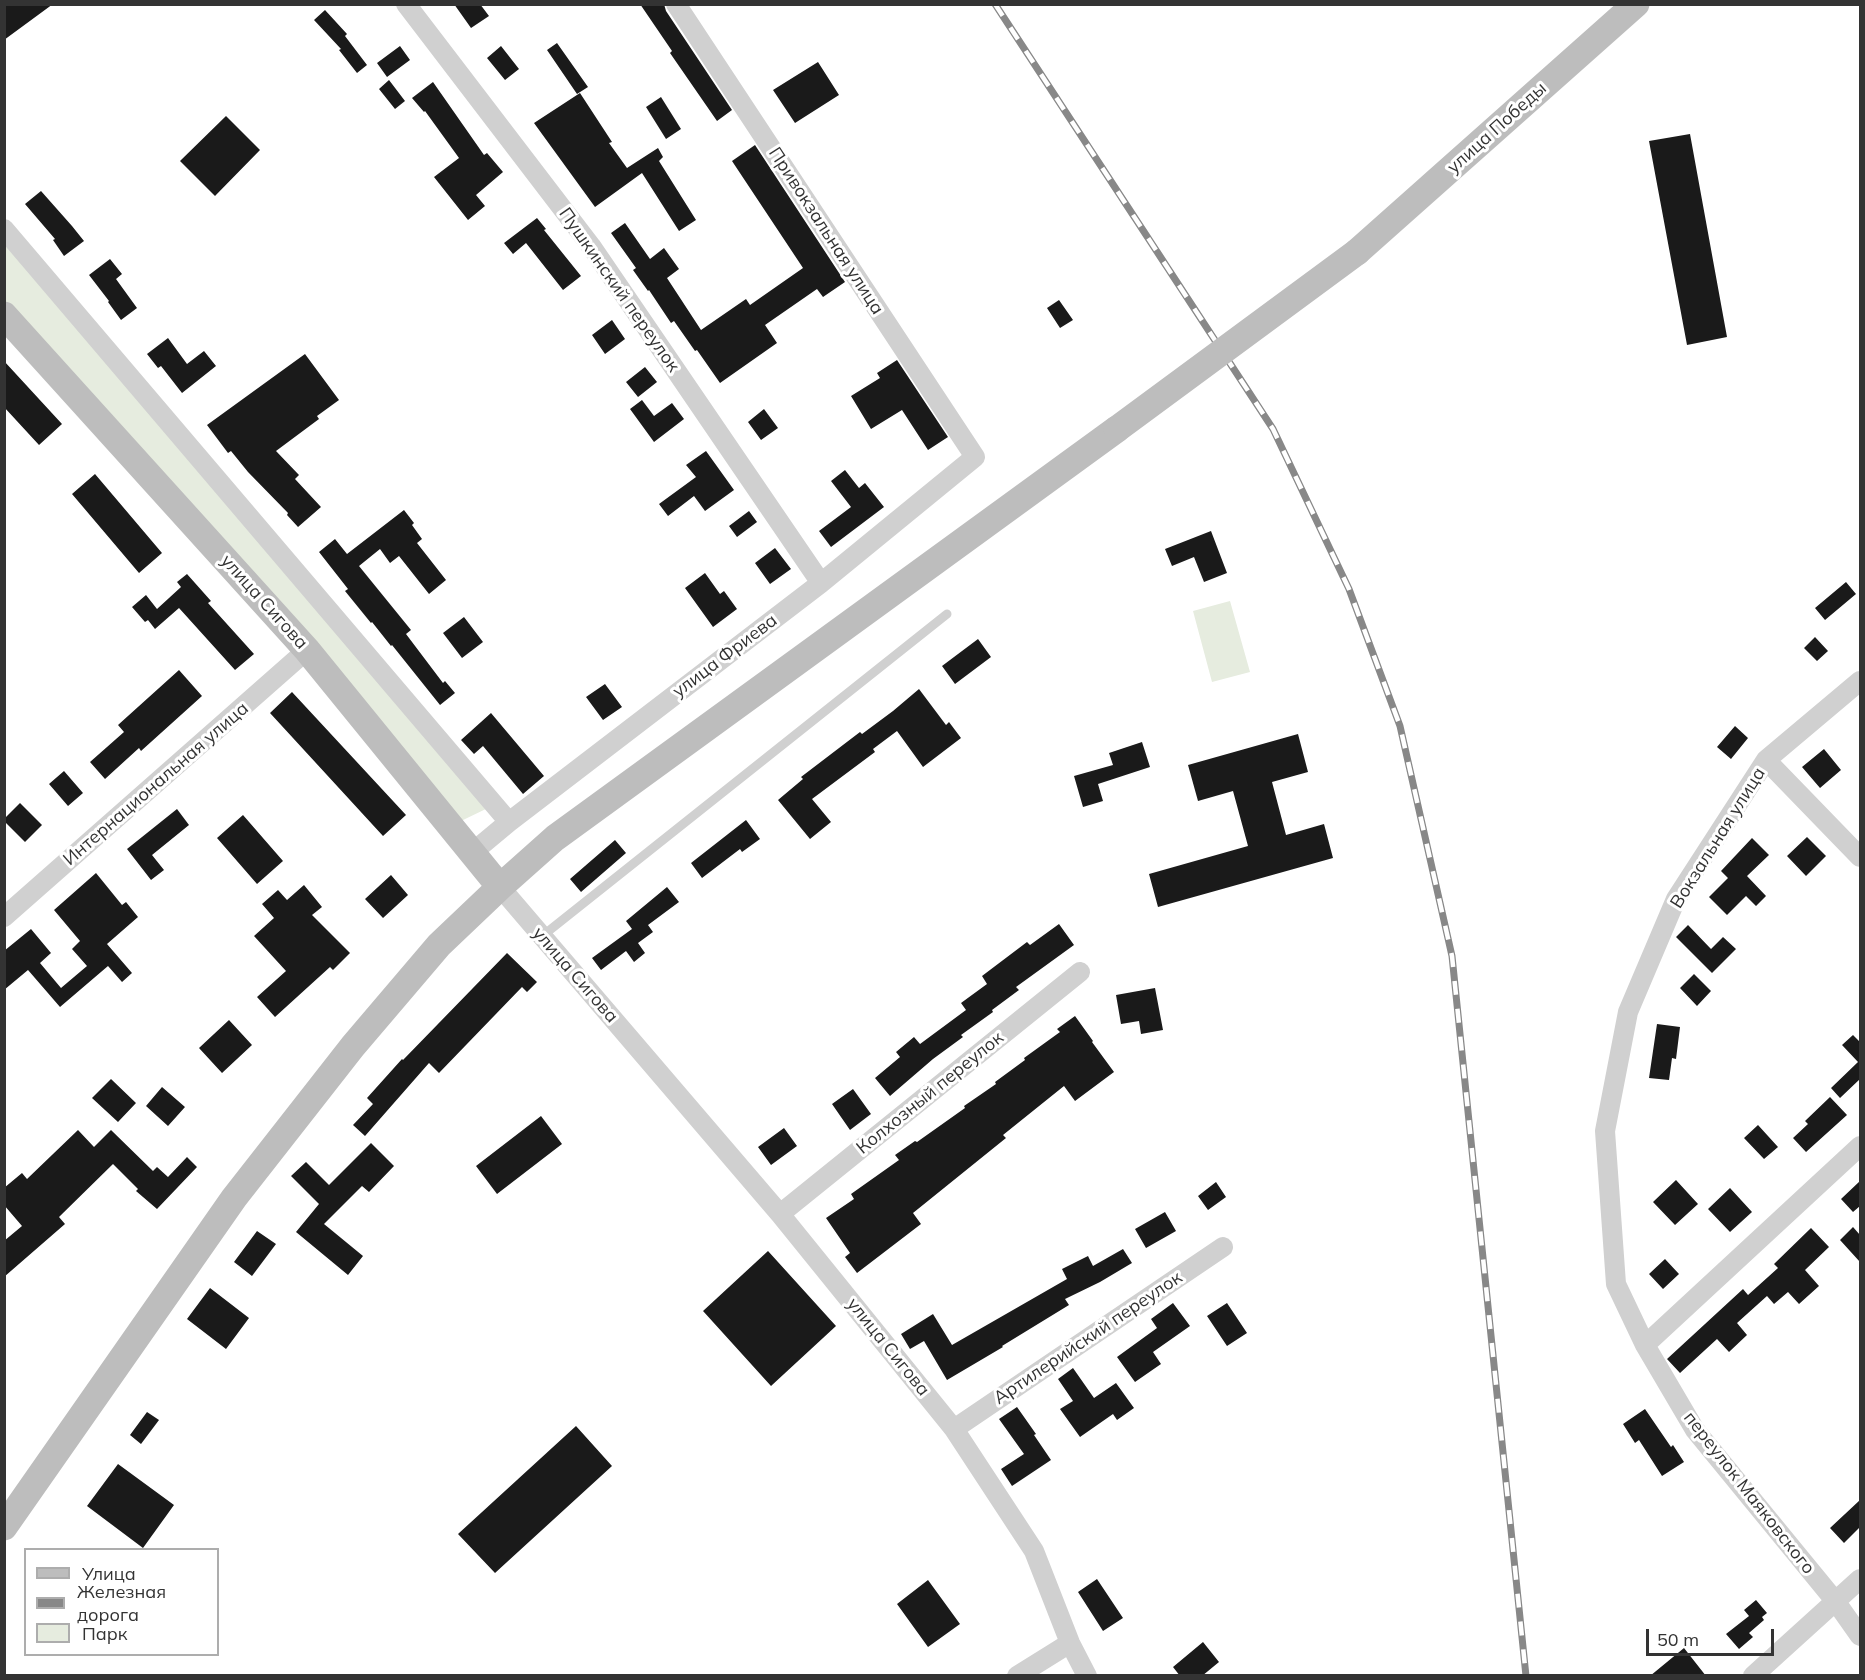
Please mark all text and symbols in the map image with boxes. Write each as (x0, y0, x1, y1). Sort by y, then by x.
street label: улица Победы (1443, 78, 1551, 178)
street label: Привокзальная улица (764, 143, 888, 319)
street label: Пушкинский переулок (554, 204, 684, 376)
street label: улица Сигова (216, 550, 312, 654)
street label: улица Фриева (668, 610, 782, 702)
street label: Интернациональная улица (59, 698, 253, 870)
street label: Вокзальная улица (1666, 764, 1770, 912)
street label: улица Сигова (528, 923, 622, 1027)
street label: Колхозный переулок (852, 1027, 1008, 1159)
street label: Артилерийский переулок (990, 1267, 1186, 1409)
street label: улица Сигова (842, 1294, 934, 1400)
street label: переулок Маяковского (1679, 1407, 1819, 1579)
legend (24, 1548, 219, 1656)
text: Улица (82, 1562, 136, 1585)
text: Железная дорога (77, 1580, 166, 1626)
scale bar (1649, 1617, 1776, 1655)
text: Парк (82, 1622, 127, 1645)
text: 50 m (1657, 1628, 1699, 1651)

